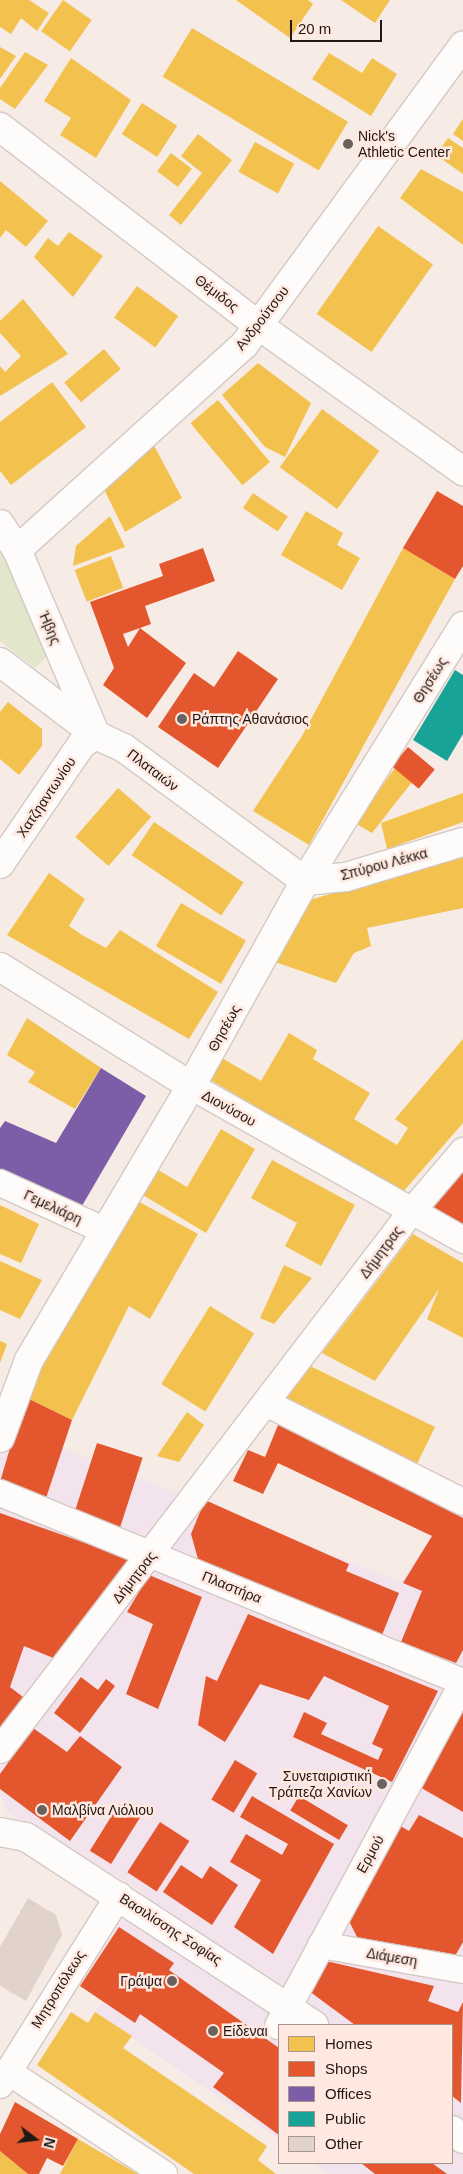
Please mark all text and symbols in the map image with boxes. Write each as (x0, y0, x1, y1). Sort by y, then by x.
scale bar (293, 10, 386, 42)
text: 20 m (298, 20, 331, 37)
place label: Nick's Athletic Center (358, 128, 450, 160)
marker: Nick's Athletic Center (342, 138, 354, 150)
street label: Θέμιδος (192, 271, 242, 315)
street label: Ανδρούτσου (232, 283, 292, 353)
street label: Ήβης (36, 609, 64, 647)
street label: Θησέως (409, 654, 451, 706)
place label: Ράπτης Αθανάσιος (192, 711, 310, 727)
marker: Ράπτης Αθανάσιος (176, 713, 188, 725)
street label: Πλαταιών (124, 745, 182, 795)
street label: Χατζηαντωνίου (13, 754, 79, 840)
street label: Σπύρου Λέκκα (338, 844, 430, 884)
street label: Θησέως (204, 1002, 244, 1054)
street label: Διονύσου (199, 1086, 259, 1130)
street label: Γεμελιάρη (21, 1186, 85, 1228)
street label: Δήμητρας (356, 1222, 406, 1282)
street label: Δήμητρας (109, 1548, 159, 1606)
street label: Πλαστήρα (200, 1567, 264, 1607)
place label: Συνεταιριστική Τράπεζα Χανίων (269, 1768, 372, 1800)
marker: Συνεταιριστική Τράπεζα Χανίων (376, 1778, 388, 1790)
place label: Μαλβίνα Λιόλιου (52, 1802, 154, 1818)
marker: Μαλβίνα Λιόλιου (36, 1804, 48, 1816)
street label: Ερμού (353, 1832, 387, 1876)
street label: Βασιλίσσης Σοφίας (117, 1890, 225, 1968)
street label: Διάμεση (365, 1944, 419, 1970)
street label: Μητροπόλεως (27, 1947, 89, 2031)
place label: Γράψα (120, 1973, 162, 1989)
marker: Γράψα (166, 1975, 178, 1987)
place label: Είδεναι (223, 2023, 268, 2039)
legend (278, 2024, 453, 2164)
marker: Είδεναι (207, 2025, 219, 2037)
text: Homes (325, 2035, 373, 2052)
text: Shops (325, 2060, 368, 2077)
text: Offices (325, 2085, 371, 2102)
text: Public (325, 2110, 366, 2127)
north arrow (10, 2114, 60, 2164)
text: Other (325, 2135, 363, 2152)
text: N (40, 2136, 59, 2150)

